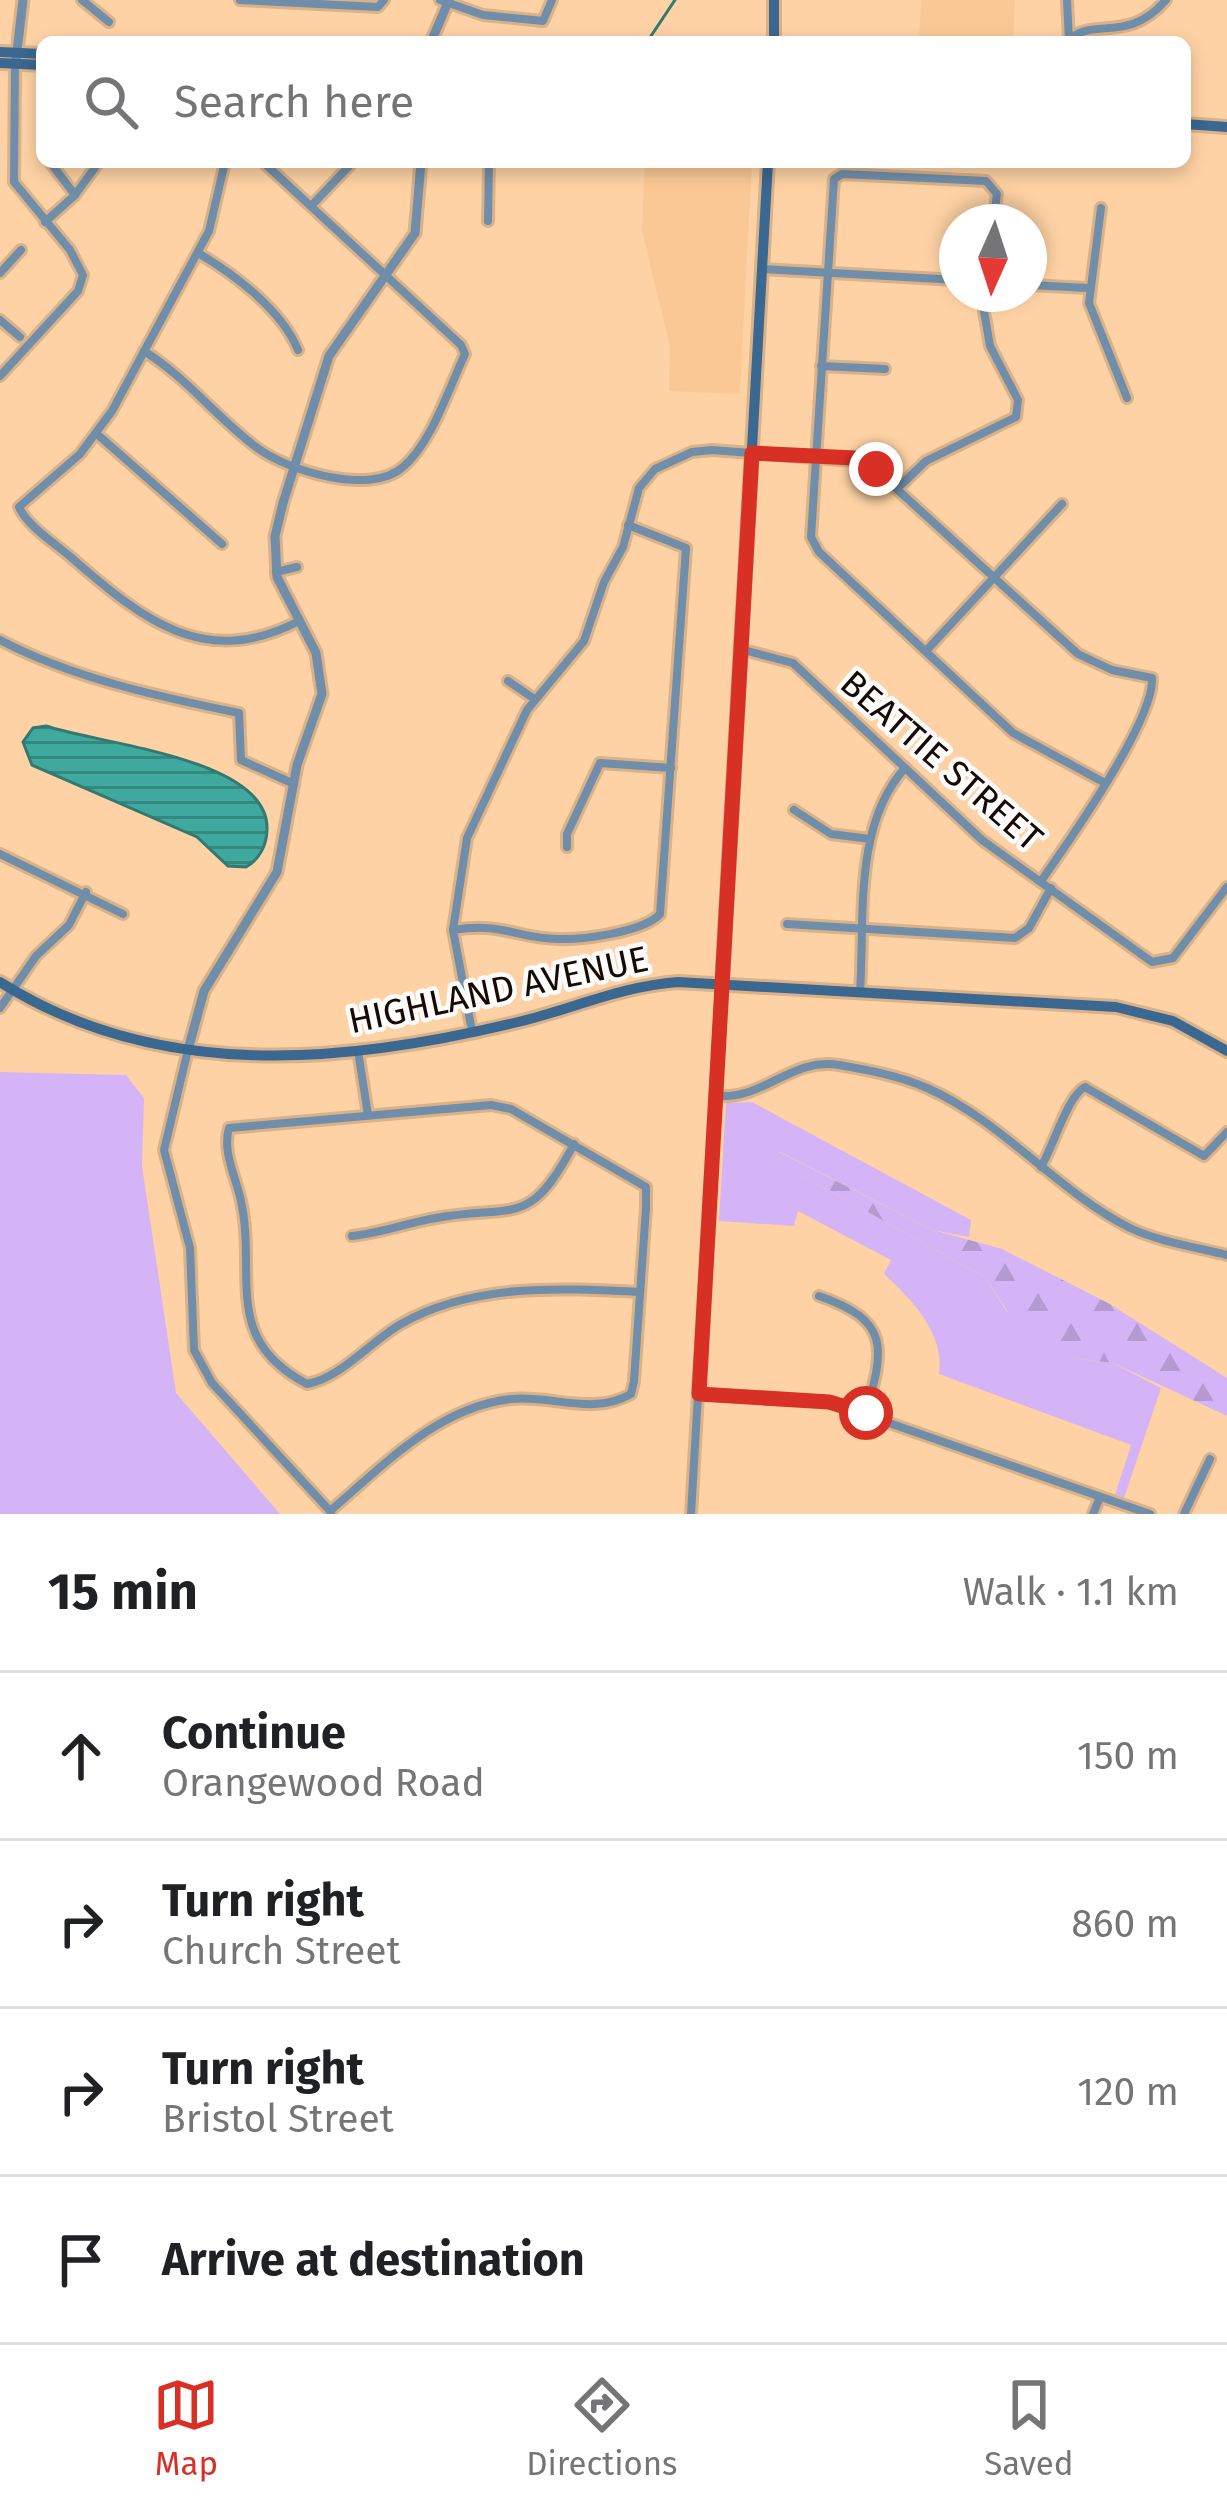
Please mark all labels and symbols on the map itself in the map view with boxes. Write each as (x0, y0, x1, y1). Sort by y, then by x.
north arrow (939, 204, 1047, 312)
route end (849, 442, 903, 496)
street label: BEATTIE STREET (831, 661, 1052, 861)
street label: HIGHLAND AVENUE (344, 937, 652, 1043)
route start (839, 1386, 893, 1440)

